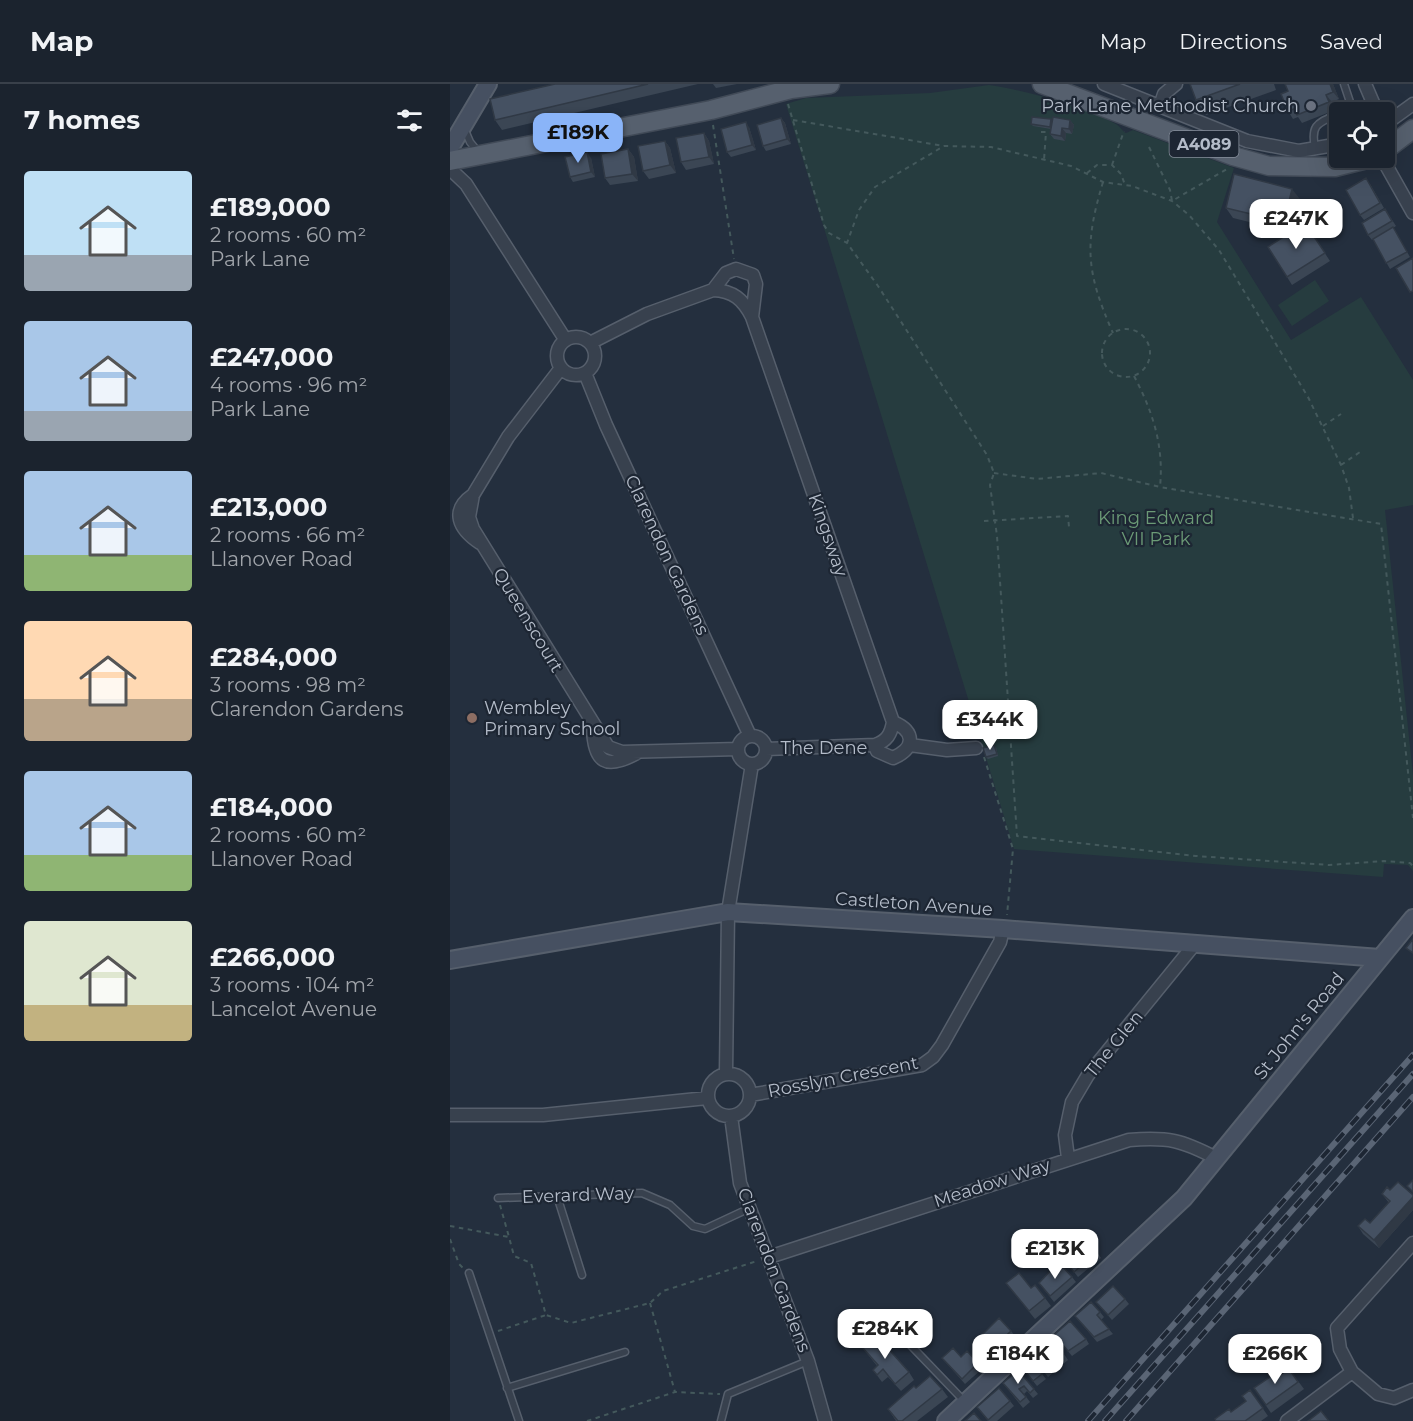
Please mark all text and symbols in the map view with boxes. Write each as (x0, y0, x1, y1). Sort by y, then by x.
text: Map (30, 24, 93, 58)
text: Map (1100, 29, 1146, 54)
text: Directions (1179, 29, 1287, 54)
text: Saved (1320, 29, 1383, 54)
place label: Park Lane Methodist Church (1041, 95, 1299, 117)
marker: Park Lane Methodist Church (1304, 99, 1318, 113)
map controls (1329, 102, 1395, 168)
button: locate (1329, 102, 1395, 168)
text: 7 homes (24, 104, 140, 136)
icon: filters (393, 104, 426, 137)
pin: £189K (536, 113, 620, 164)
text: £189K (547, 120, 609, 144)
road number: A4089 (1170, 131, 1239, 157)
text: £189,000 (210, 191, 331, 223)
icon: home (72, 195, 144, 267)
pin: £247K (1254, 199, 1338, 250)
text: £247K (1264, 206, 1328, 230)
text: 2 rooms · 60 m² (210, 223, 366, 247)
text: Park Lane (210, 247, 310, 271)
text: £247,000 (210, 341, 333, 373)
icon: home (72, 345, 144, 417)
text: 4 rooms · 96 m² (210, 373, 367, 397)
text: Park Lane (210, 397, 310, 421)
street label: Clarendon Gardens (620, 471, 714, 639)
text: £213,000 (210, 491, 327, 523)
street label: Kingsway (804, 491, 853, 580)
icon: home (72, 495, 144, 567)
park label: King Edward VII Park (1098, 507, 1214, 550)
text: 2 rooms · 66 m² (210, 523, 365, 547)
text: Llanover Road (210, 547, 353, 571)
street label: Queenscourt (488, 564, 568, 676)
text: £284,000 (210, 641, 337, 673)
icon: home (72, 645, 144, 717)
text: 3 rooms · 98 m² (210, 673, 366, 697)
text: Clarendon Gardens (210, 697, 404, 721)
place label: Wembley Primary School (484, 697, 620, 740)
pin: £344K (948, 700, 1032, 751)
text: £344K (956, 707, 1024, 731)
marker: Wembley Primary School (465, 711, 479, 725)
street label: The Dene (781, 737, 868, 759)
text: £184,000 (210, 791, 333, 823)
icon: home (72, 795, 144, 867)
text: 2 rooms · 60 m² (210, 823, 366, 847)
text: Llanover Road (210, 847, 353, 871)
street label: Castleton Avenue (834, 888, 994, 920)
text: £266,000 (210, 941, 335, 973)
icon: home (72, 945, 144, 1017)
street label: St John's Road (1249, 968, 1349, 1084)
text: 3 rooms · 104 m² (210, 973, 375, 997)
text: Lancelot Avenue (210, 997, 377, 1021)
street label: The Glen (1080, 1006, 1148, 1082)
street label: Rosslyn Crescent (766, 1052, 920, 1102)
street label: Meadow Way (931, 1154, 1053, 1212)
street label: Everard Way (522, 1182, 635, 1208)
street label: Clarendon Gardens (733, 1185, 816, 1355)
pin: £213K (1013, 1229, 1097, 1280)
text: £213K (1025, 1236, 1085, 1260)
pin: £284K (843, 1309, 927, 1360)
text: £284K (852, 1316, 918, 1340)
pin: £184K (976, 1334, 1060, 1385)
pin: £266K (1233, 1334, 1317, 1385)
text: £184K (986, 1341, 1050, 1365)
text: £266K (1242, 1341, 1308, 1365)

